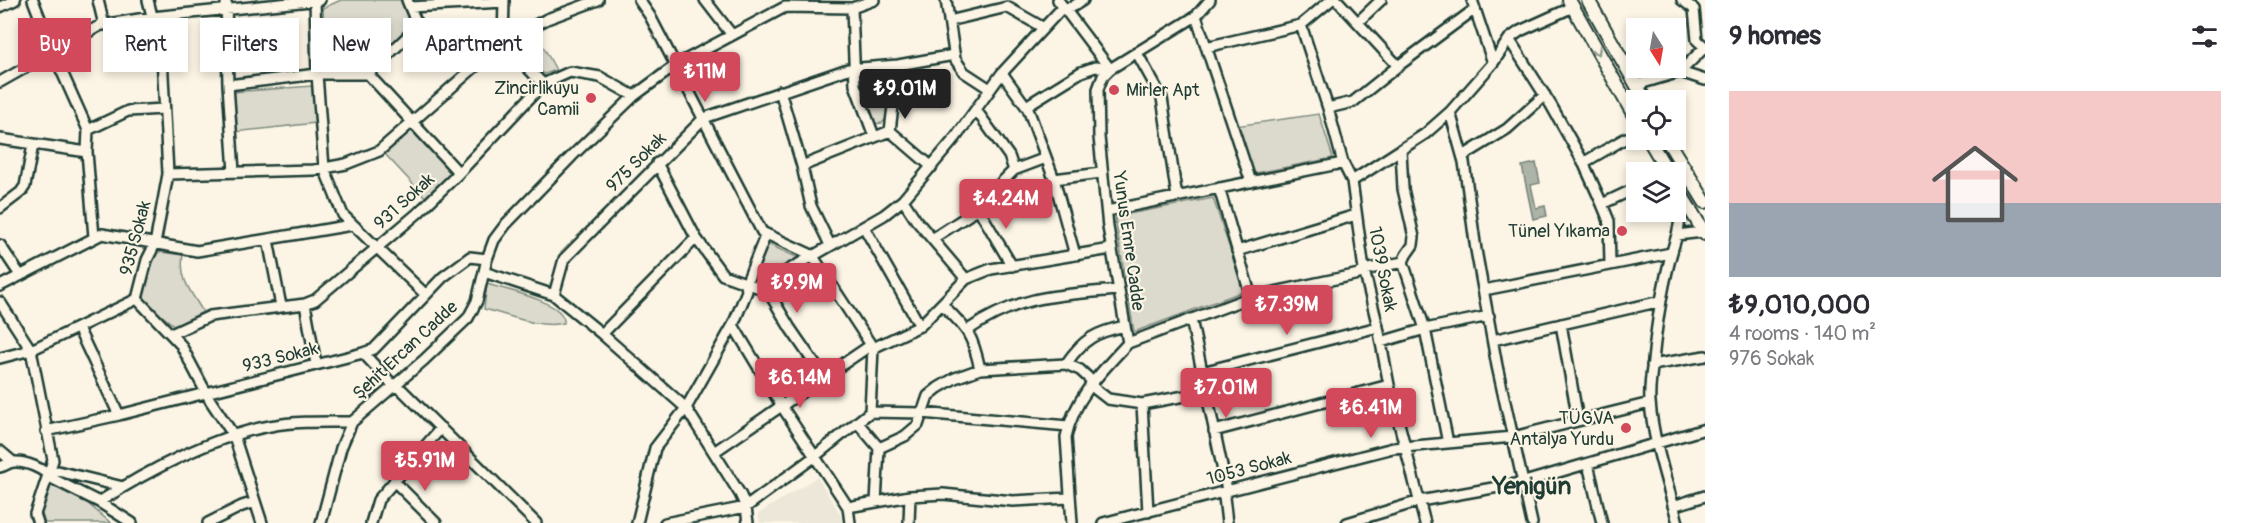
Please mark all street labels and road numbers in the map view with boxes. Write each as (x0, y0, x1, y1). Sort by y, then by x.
street label: 975 Sokak (601, 127, 672, 197)
street label: 931 Sokak (369, 168, 440, 235)
street label: Yunus Emre Cadde (1107, 169, 1150, 312)
street label: 935 Sokak (114, 198, 157, 278)
street label: 1039 Sokak (1363, 225, 1402, 314)
street label: Şehit Ercan Cadde (348, 296, 463, 405)
street label: 933 Sokak (240, 337, 321, 378)
street label: 1053 Sokak (1204, 446, 1294, 491)

